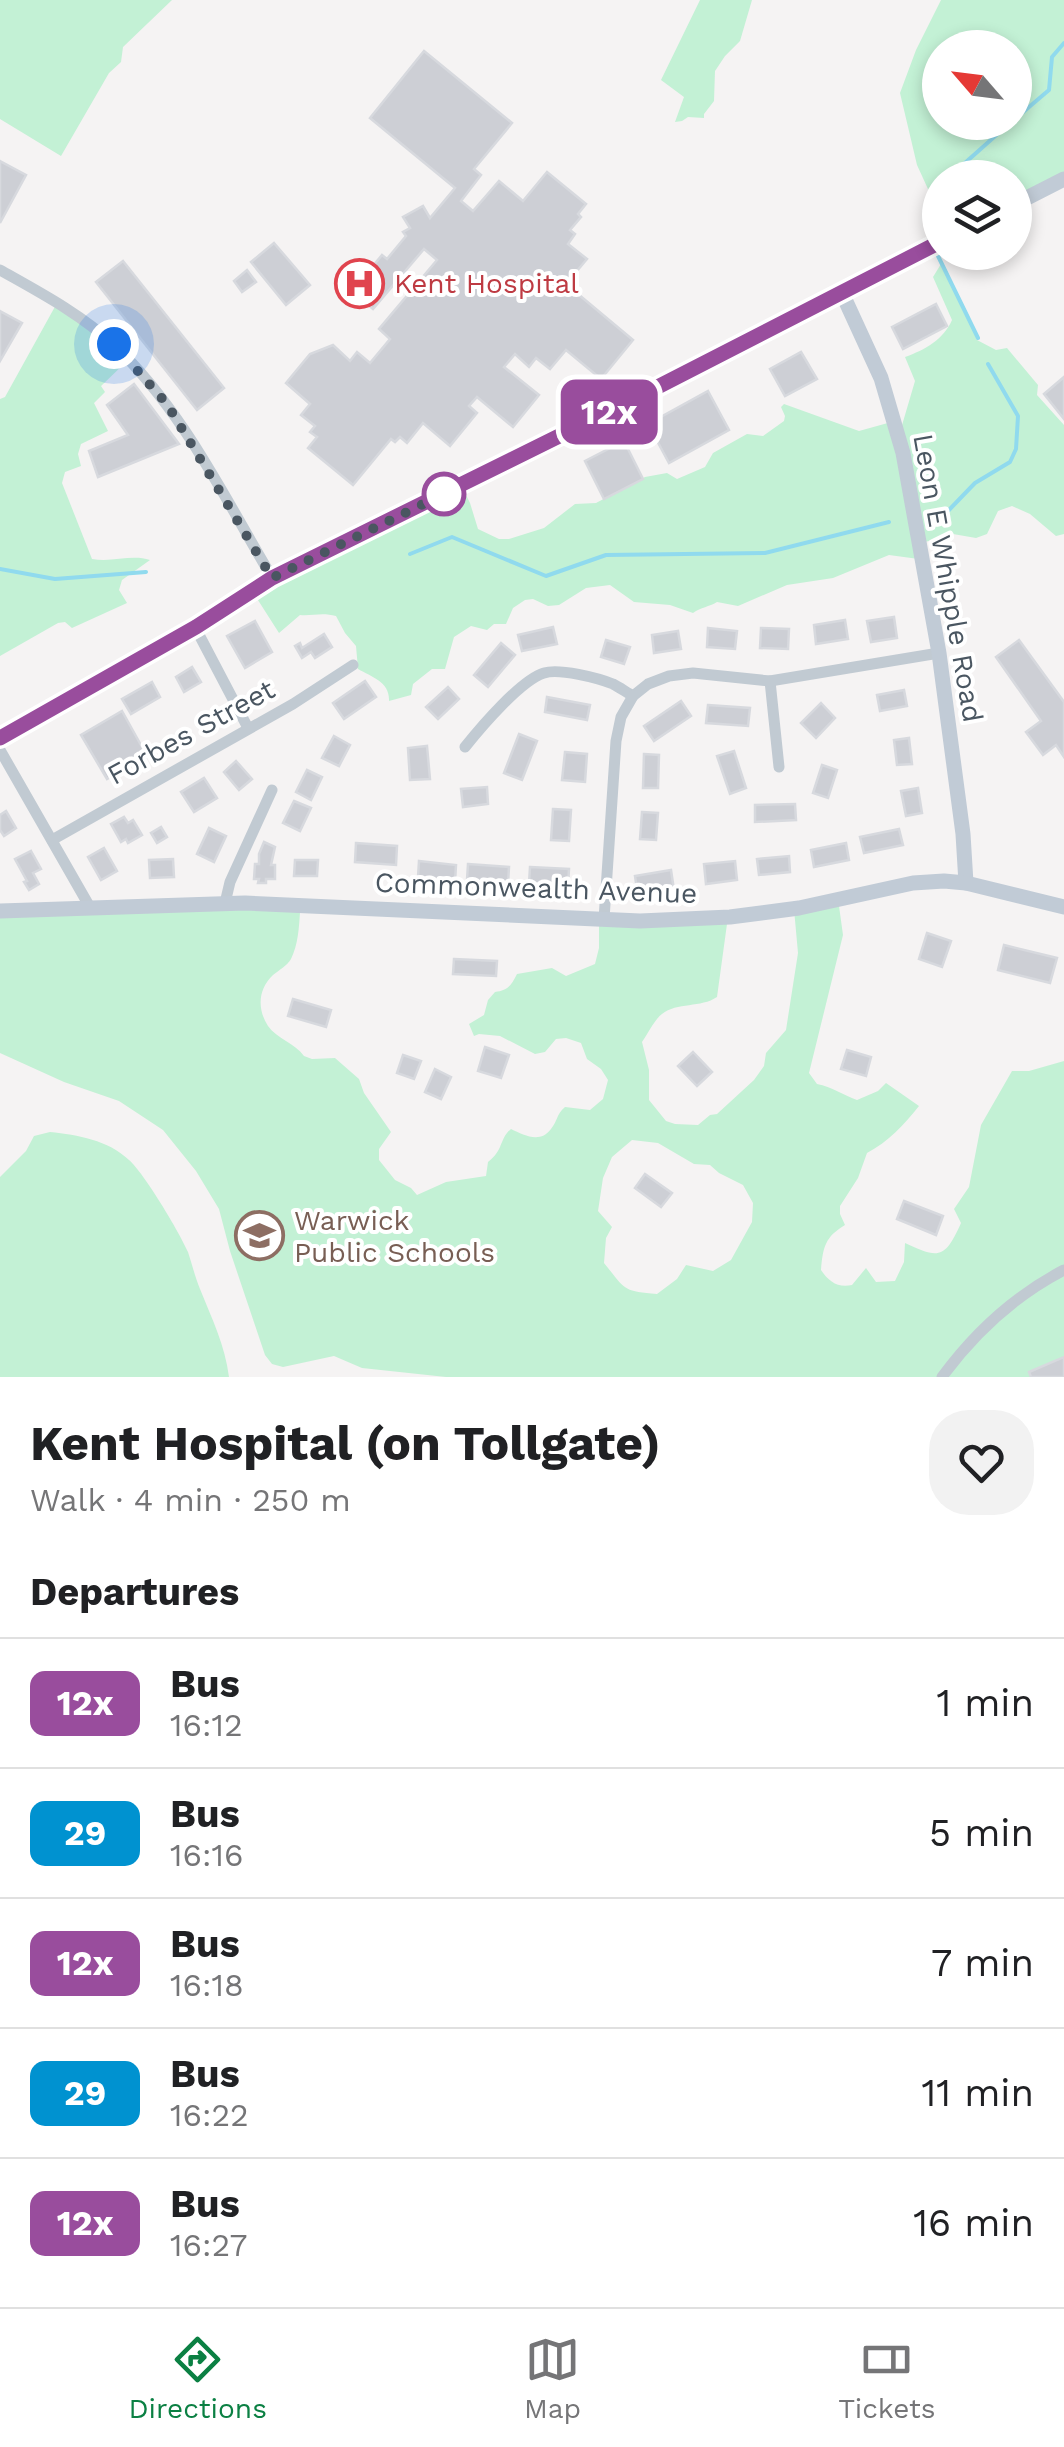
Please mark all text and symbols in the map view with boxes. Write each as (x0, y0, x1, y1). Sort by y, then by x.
north arrow (922, 30, 1032, 140)
map controls (922, 30, 1032, 270)
button: layers (922, 160, 1032, 270)
hospital icon: Kent Hospital (333, 257, 385, 309)
place label: Kent Hospital (394, 267, 579, 300)
your location (89, 319, 139, 369)
line badge: 12x (552, 380, 666, 444)
text: 12x (581, 391, 637, 433)
street label: Leon E Whipple Road (906, 431, 990, 725)
unlabelled marker (423, 473, 465, 515)
street label: Forbes Street (102, 672, 281, 792)
street label: Commonwealth Avenue (374, 866, 698, 910)
place label: Warwick Public Schools (294, 1204, 495, 1269)
school or university icon: Warwick Public Schools (233, 1210, 285, 1262)
button: heart (929, 1410, 1034, 1515)
text: Kent Hospital (on Tollgate) (30, 1415, 660, 1472)
text: Walk · 4 min · 250 m (30, 1481, 351, 1519)
text: Departures (30, 1570, 239, 1614)
text: Bus (170, 1662, 240, 1706)
text: 1 min (936, 1681, 1034, 1725)
text: 12x (57, 1682, 113, 1724)
text: 16:12 (170, 1706, 243, 1744)
text: Bus (170, 1792, 240, 1836)
text: 5 min (929, 1811, 1034, 1855)
text: 29 (64, 1812, 106, 1854)
text: 16:16 (170, 1836, 243, 1874)
text: Bus (170, 1922, 240, 1966)
text: 7 min (931, 1941, 1034, 1985)
text: 12x (57, 1942, 113, 1984)
text: 16:18 (170, 1966, 244, 2004)
text: Bus (170, 2052, 240, 2096)
text: 11 min (922, 2071, 1034, 2115)
text: 29 (64, 2072, 106, 2114)
text: 16:22 (170, 2096, 249, 2134)
text: Bus (170, 2182, 240, 2226)
text: 16 min (913, 2201, 1034, 2245)
text: 12x (57, 2202, 113, 2244)
text: 16:27 (170, 2226, 247, 2264)
tab: Directions (129, 2332, 267, 2425)
tab: Map (524, 2332, 581, 2425)
tab: Tickets (838, 2332, 935, 2425)

